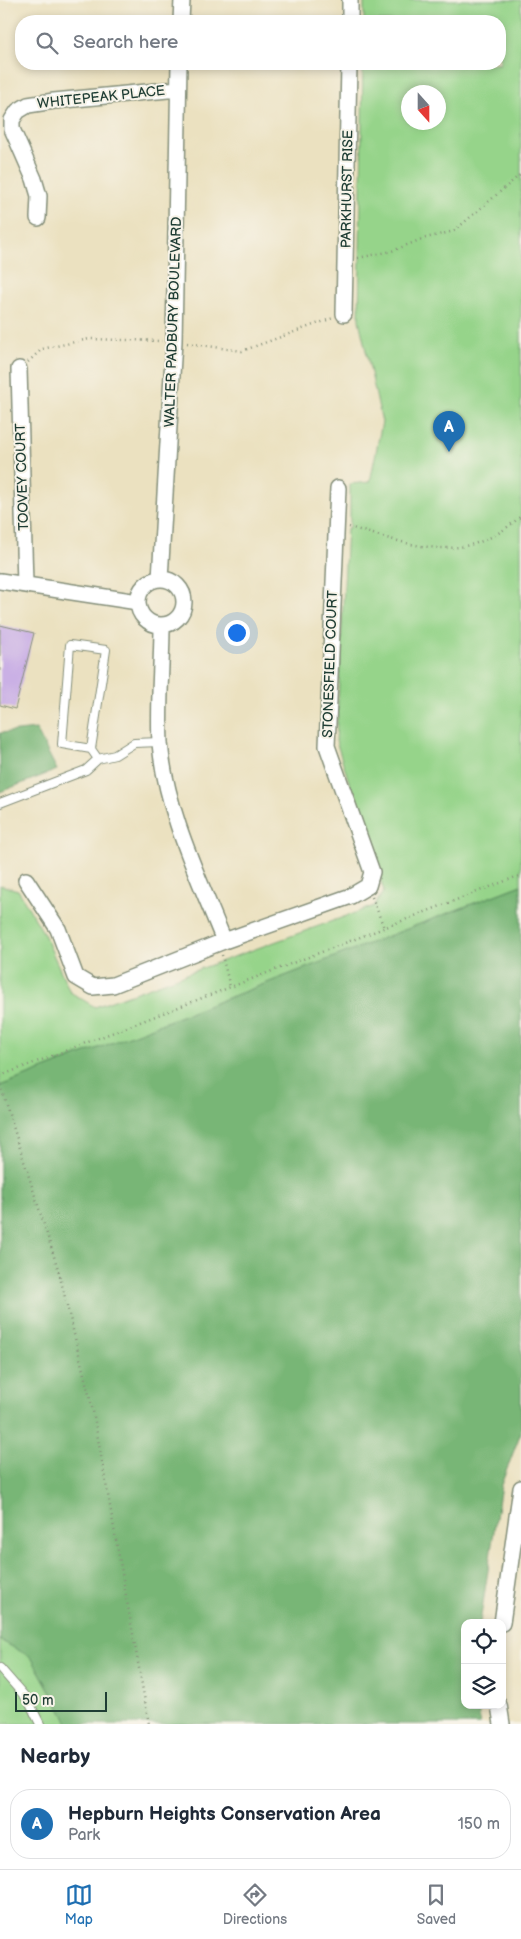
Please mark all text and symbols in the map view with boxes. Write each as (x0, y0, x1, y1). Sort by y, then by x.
search box (15, 15, 506, 70)
icon: search (33, 29, 61, 57)
text: Search here (73, 31, 178, 54)
street label: WHITEPEAK PLACE (36, 82, 166, 112)
north arrow (401, 85, 446, 130)
street label: PARKHURST RISE (337, 130, 357, 248)
street label: WALTER PADBURY BOULEVARD (161, 216, 185, 428)
pin: A (433, 411, 465, 452)
street label: TOOVEY COURT (12, 422, 32, 531)
street label: STONESFIELD COURT (319, 589, 341, 738)
your location (224, 620, 250, 646)
map controls (461, 1619, 506, 1709)
button: locate (461, 1619, 506, 1664)
button: layers (461, 1664, 506, 1709)
scale bar (15, 1689, 108, 1712)
text: 50 m (22, 1692, 54, 1709)
text: Nearby (20, 1744, 90, 1769)
text: Hepburn Heights Conservation Area (68, 1803, 381, 1826)
text: A (32, 1815, 42, 1834)
text: 150 m (458, 1815, 500, 1834)
text: Park (68, 1826, 100, 1845)
tab: Map (65, 1881, 93, 1928)
tab: Directions (223, 1881, 287, 1928)
tab: Saved (417, 1881, 456, 1928)

